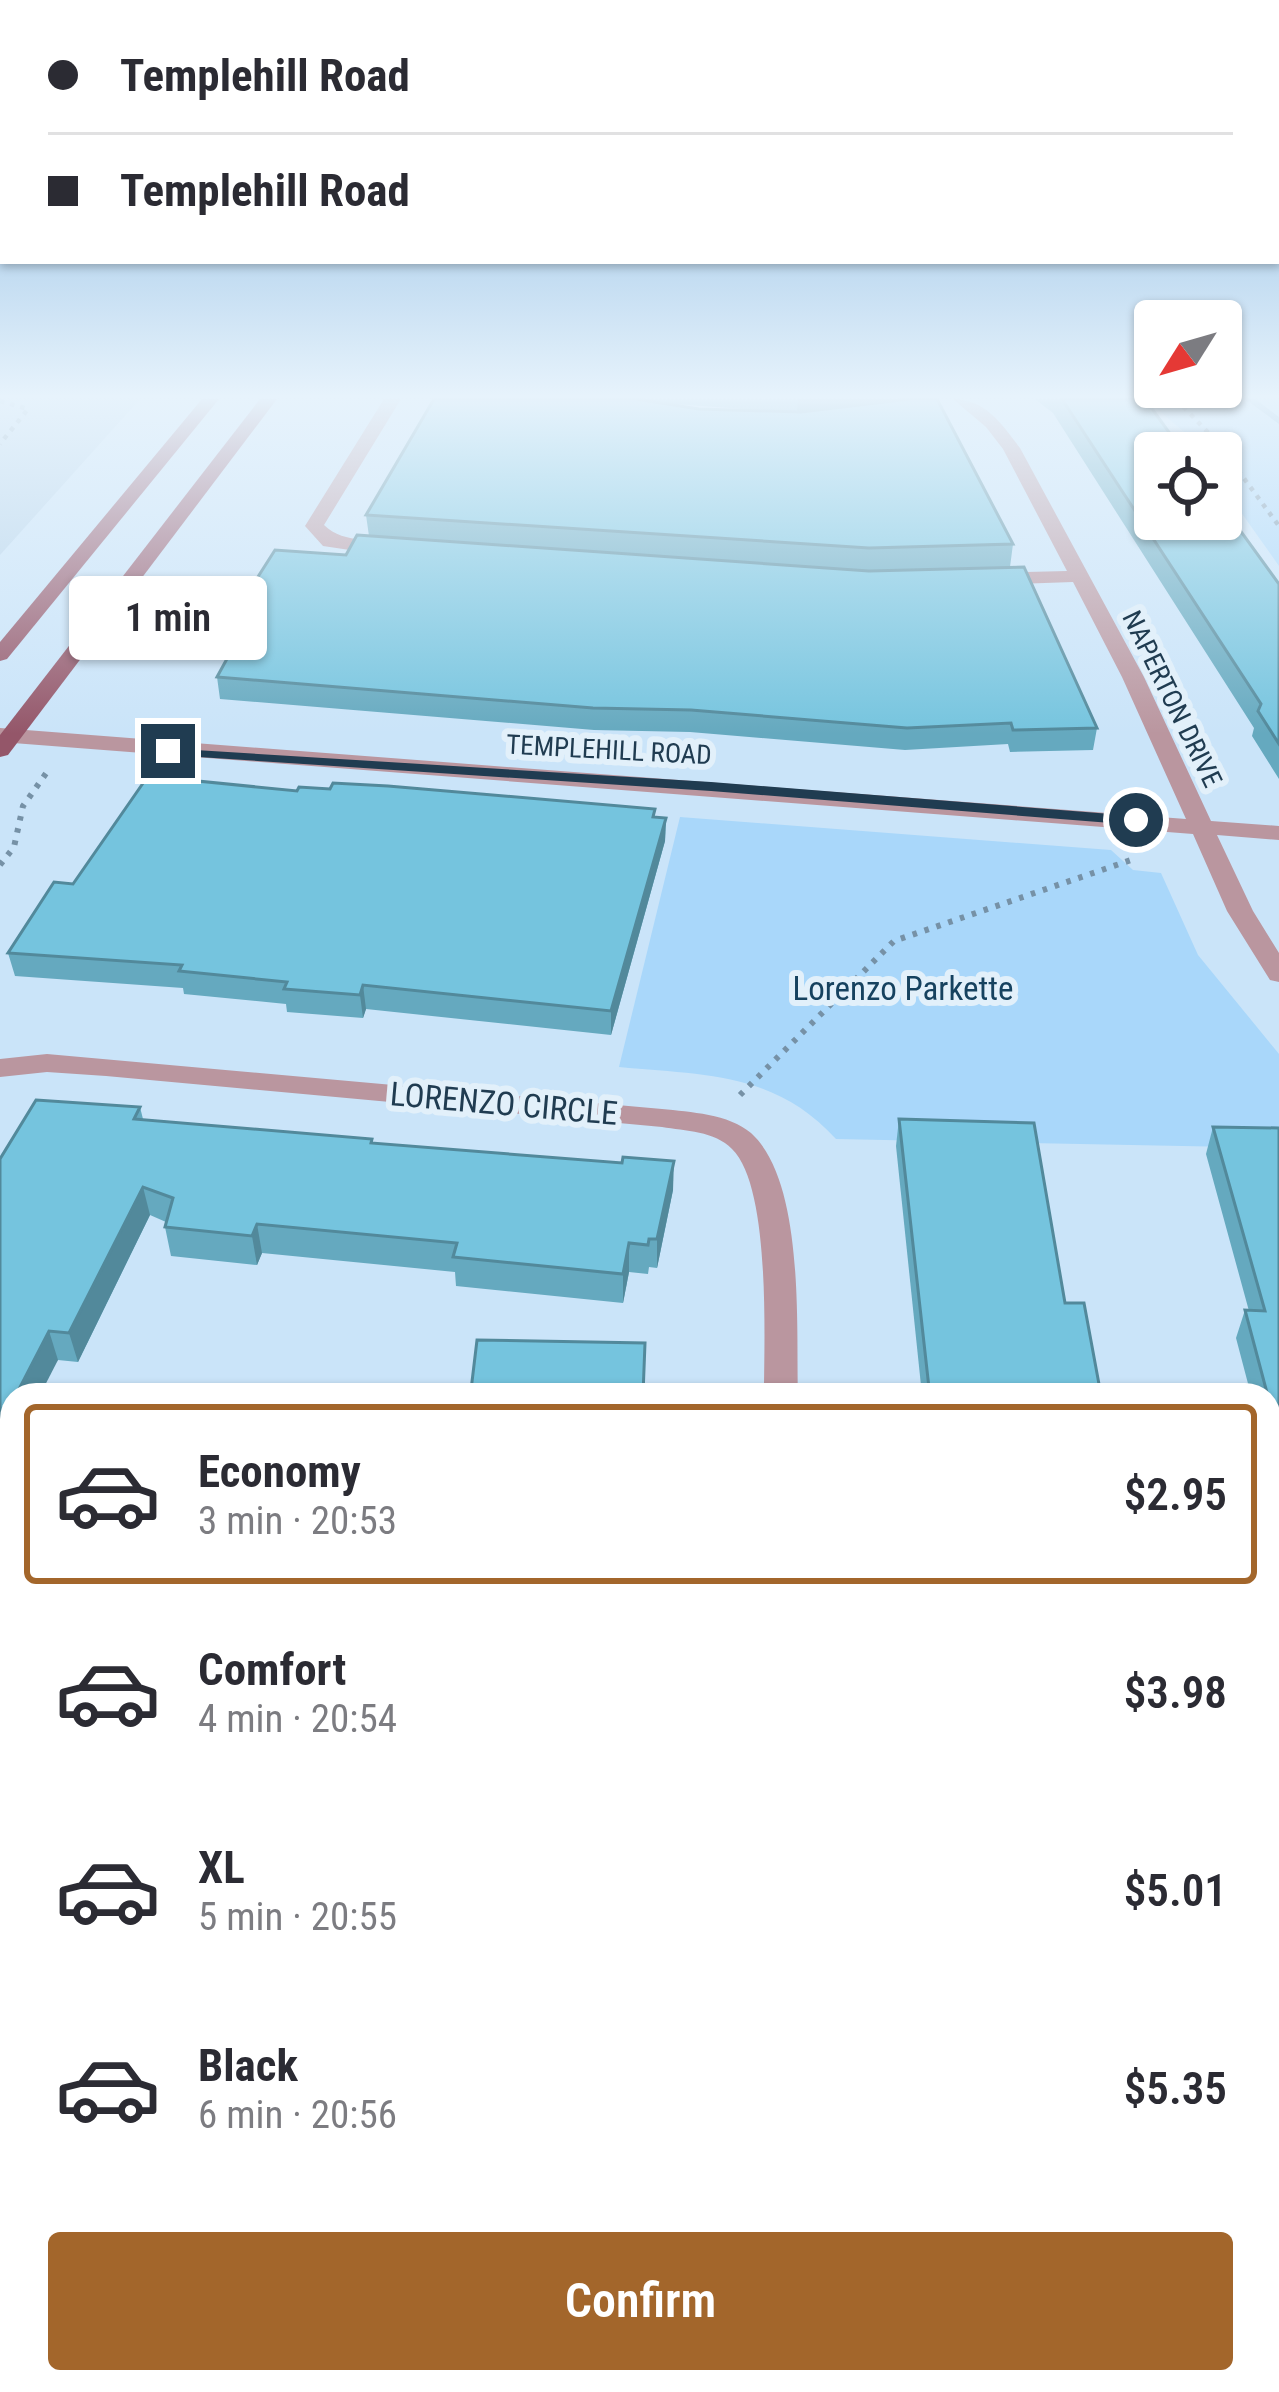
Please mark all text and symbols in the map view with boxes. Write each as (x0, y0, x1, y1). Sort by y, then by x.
text: Templehill Road (120, 49, 410, 102)
text: Templehill Road (120, 164, 410, 217)
north arrow (1134, 300, 1242, 408)
map controls (1134, 300, 1242, 540)
button: locate (1134, 432, 1242, 540)
callout: 1 min (69, 577, 267, 661)
text: 1 min (125, 595, 211, 641)
street label: NAPERTON DRIVE (1116, 606, 1228, 792)
route end (141, 724, 195, 778)
street label: TEMPLEHILL ROAD (505, 729, 713, 771)
route start (1109, 793, 1163, 847)
park label: Lorenzo Parkette (793, 969, 1013, 1008)
street label: LORENZO CIRCLE (389, 1074, 619, 1133)
icon: car (54, 1440, 162, 1548)
text: Economy (198, 1445, 361, 1498)
text: $2.95 (1124, 1468, 1227, 1521)
text: 3 min · 20:53 (198, 1498, 397, 1544)
icon: car (54, 1638, 162, 1746)
text: Comfort (198, 1643, 346, 1696)
text: $3.98 (1124, 1666, 1227, 1719)
text: 4 min · 20:54 (198, 1696, 397, 1742)
icon: car (54, 1836, 162, 1944)
text: XL (198, 1841, 245, 1894)
text: $5.01 (1124, 1864, 1227, 1917)
text: 5 min · 20:55 (198, 1894, 397, 1940)
icon: car (54, 2034, 162, 2142)
text: Black (198, 2039, 298, 2092)
text: $5.35 (1124, 2062, 1227, 2115)
text: 6 min · 20:56 (198, 2092, 397, 2138)
button: Confirm (48, 2232, 1233, 2370)

